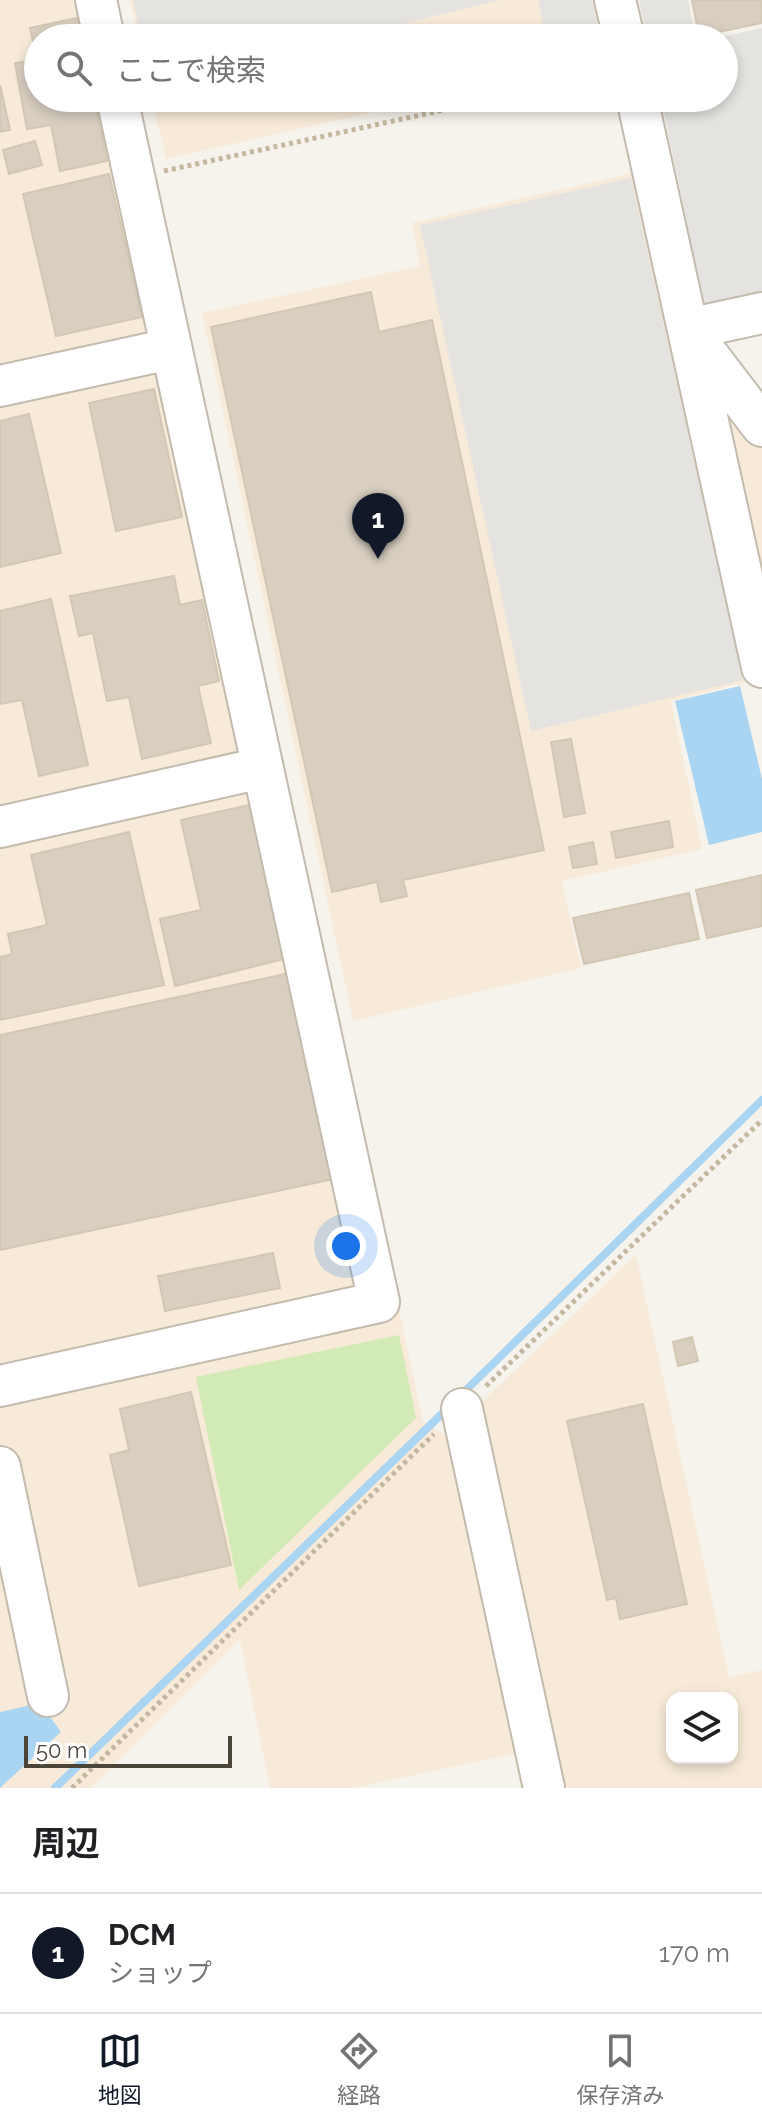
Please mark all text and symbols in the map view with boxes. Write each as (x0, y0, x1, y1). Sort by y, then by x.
search box (24, 24, 738, 112)
icon: search (52, 46, 96, 90)
text: ここで検索 (116, 53, 266, 88)
pin: 1 (352, 493, 404, 559)
your location (326, 1226, 366, 1266)
map controls (666, 1692, 738, 1764)
button: layers (666, 1692, 738, 1764)
scale bar (24, 1732, 232, 1768)
text: 50 m (36, 1737, 87, 1763)
text: 周辺 (32, 1823, 100, 1863)
text: DCM (108, 1917, 176, 1952)
text: 1 (52, 1938, 64, 1968)
text: 170 m (659, 1938, 730, 1968)
text: ショップ (108, 1958, 212, 1988)
tab: 地図 (98, 2029, 142, 2109)
tab: 経路 (337, 2029, 381, 2109)
tab: 保存済み (576, 2029, 664, 2109)

